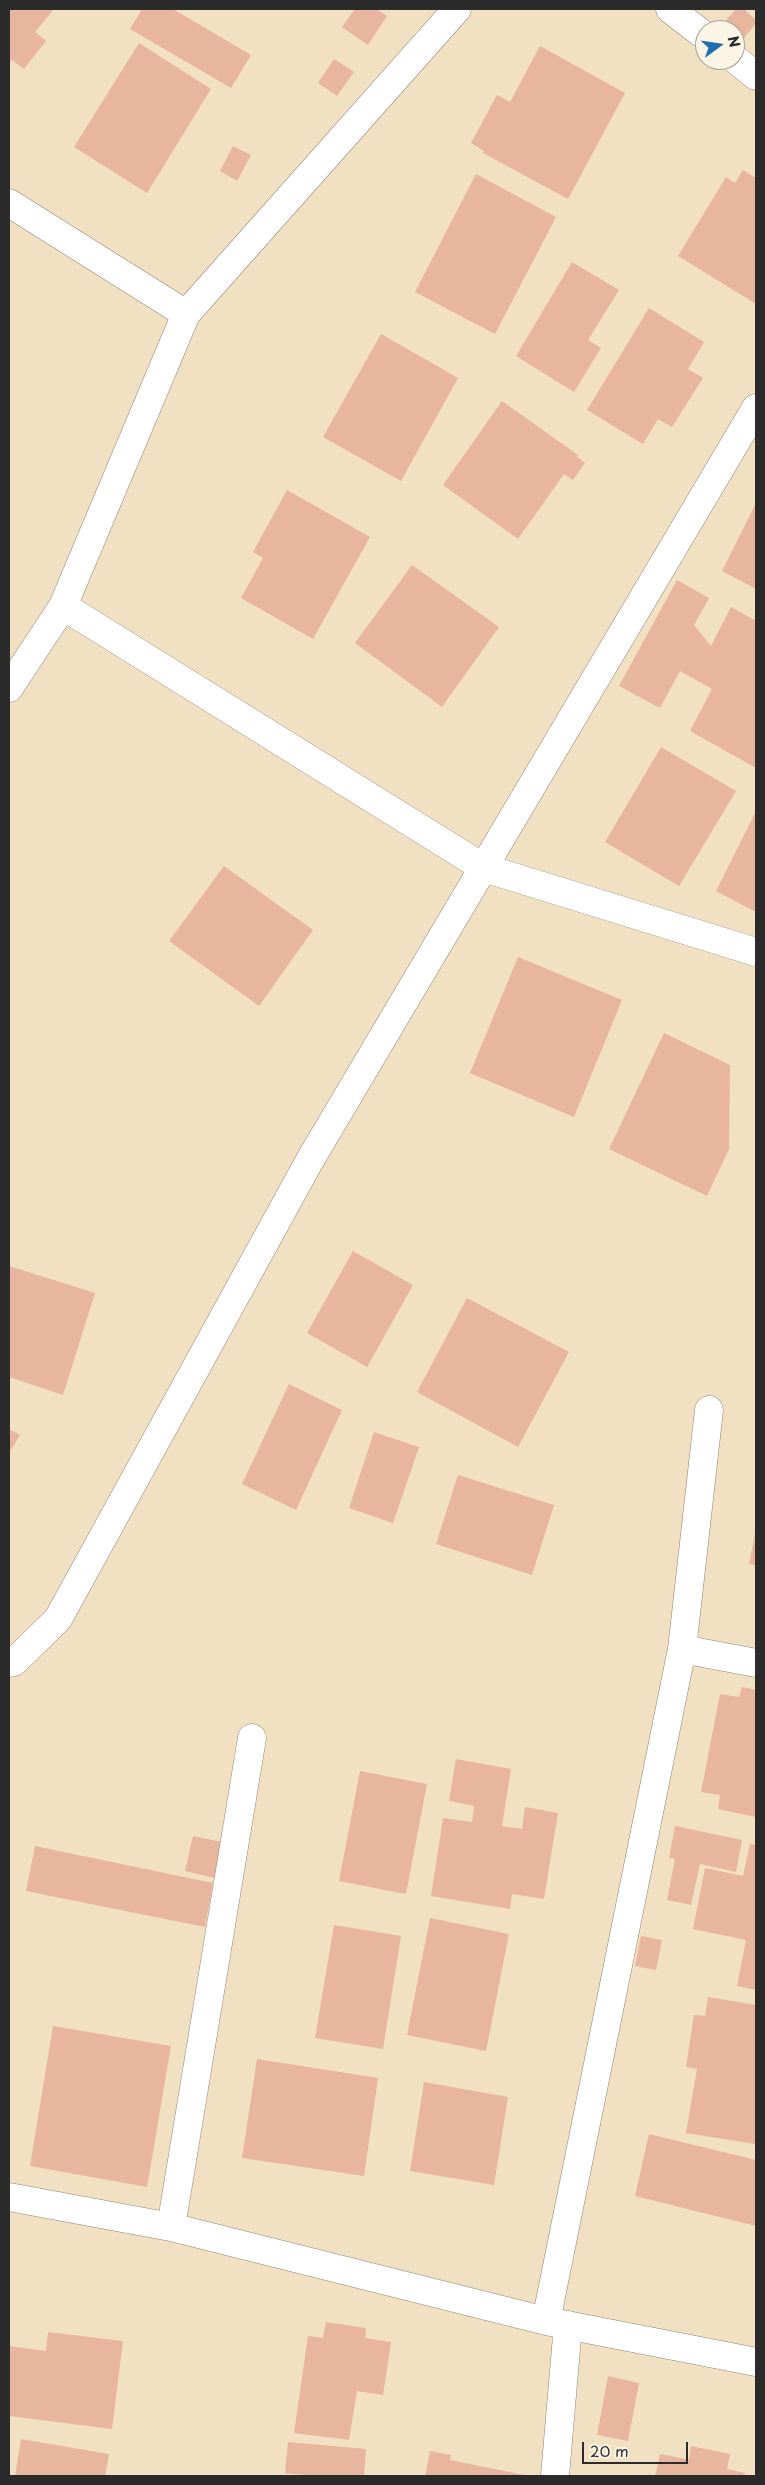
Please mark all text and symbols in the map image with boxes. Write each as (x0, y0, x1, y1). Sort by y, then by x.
north arrow (695, 20, 745, 70)
text: N (723, 34, 746, 49)
scale bar (585, 2432, 691, 2464)
text: 20 m (590, 2439, 629, 2462)

